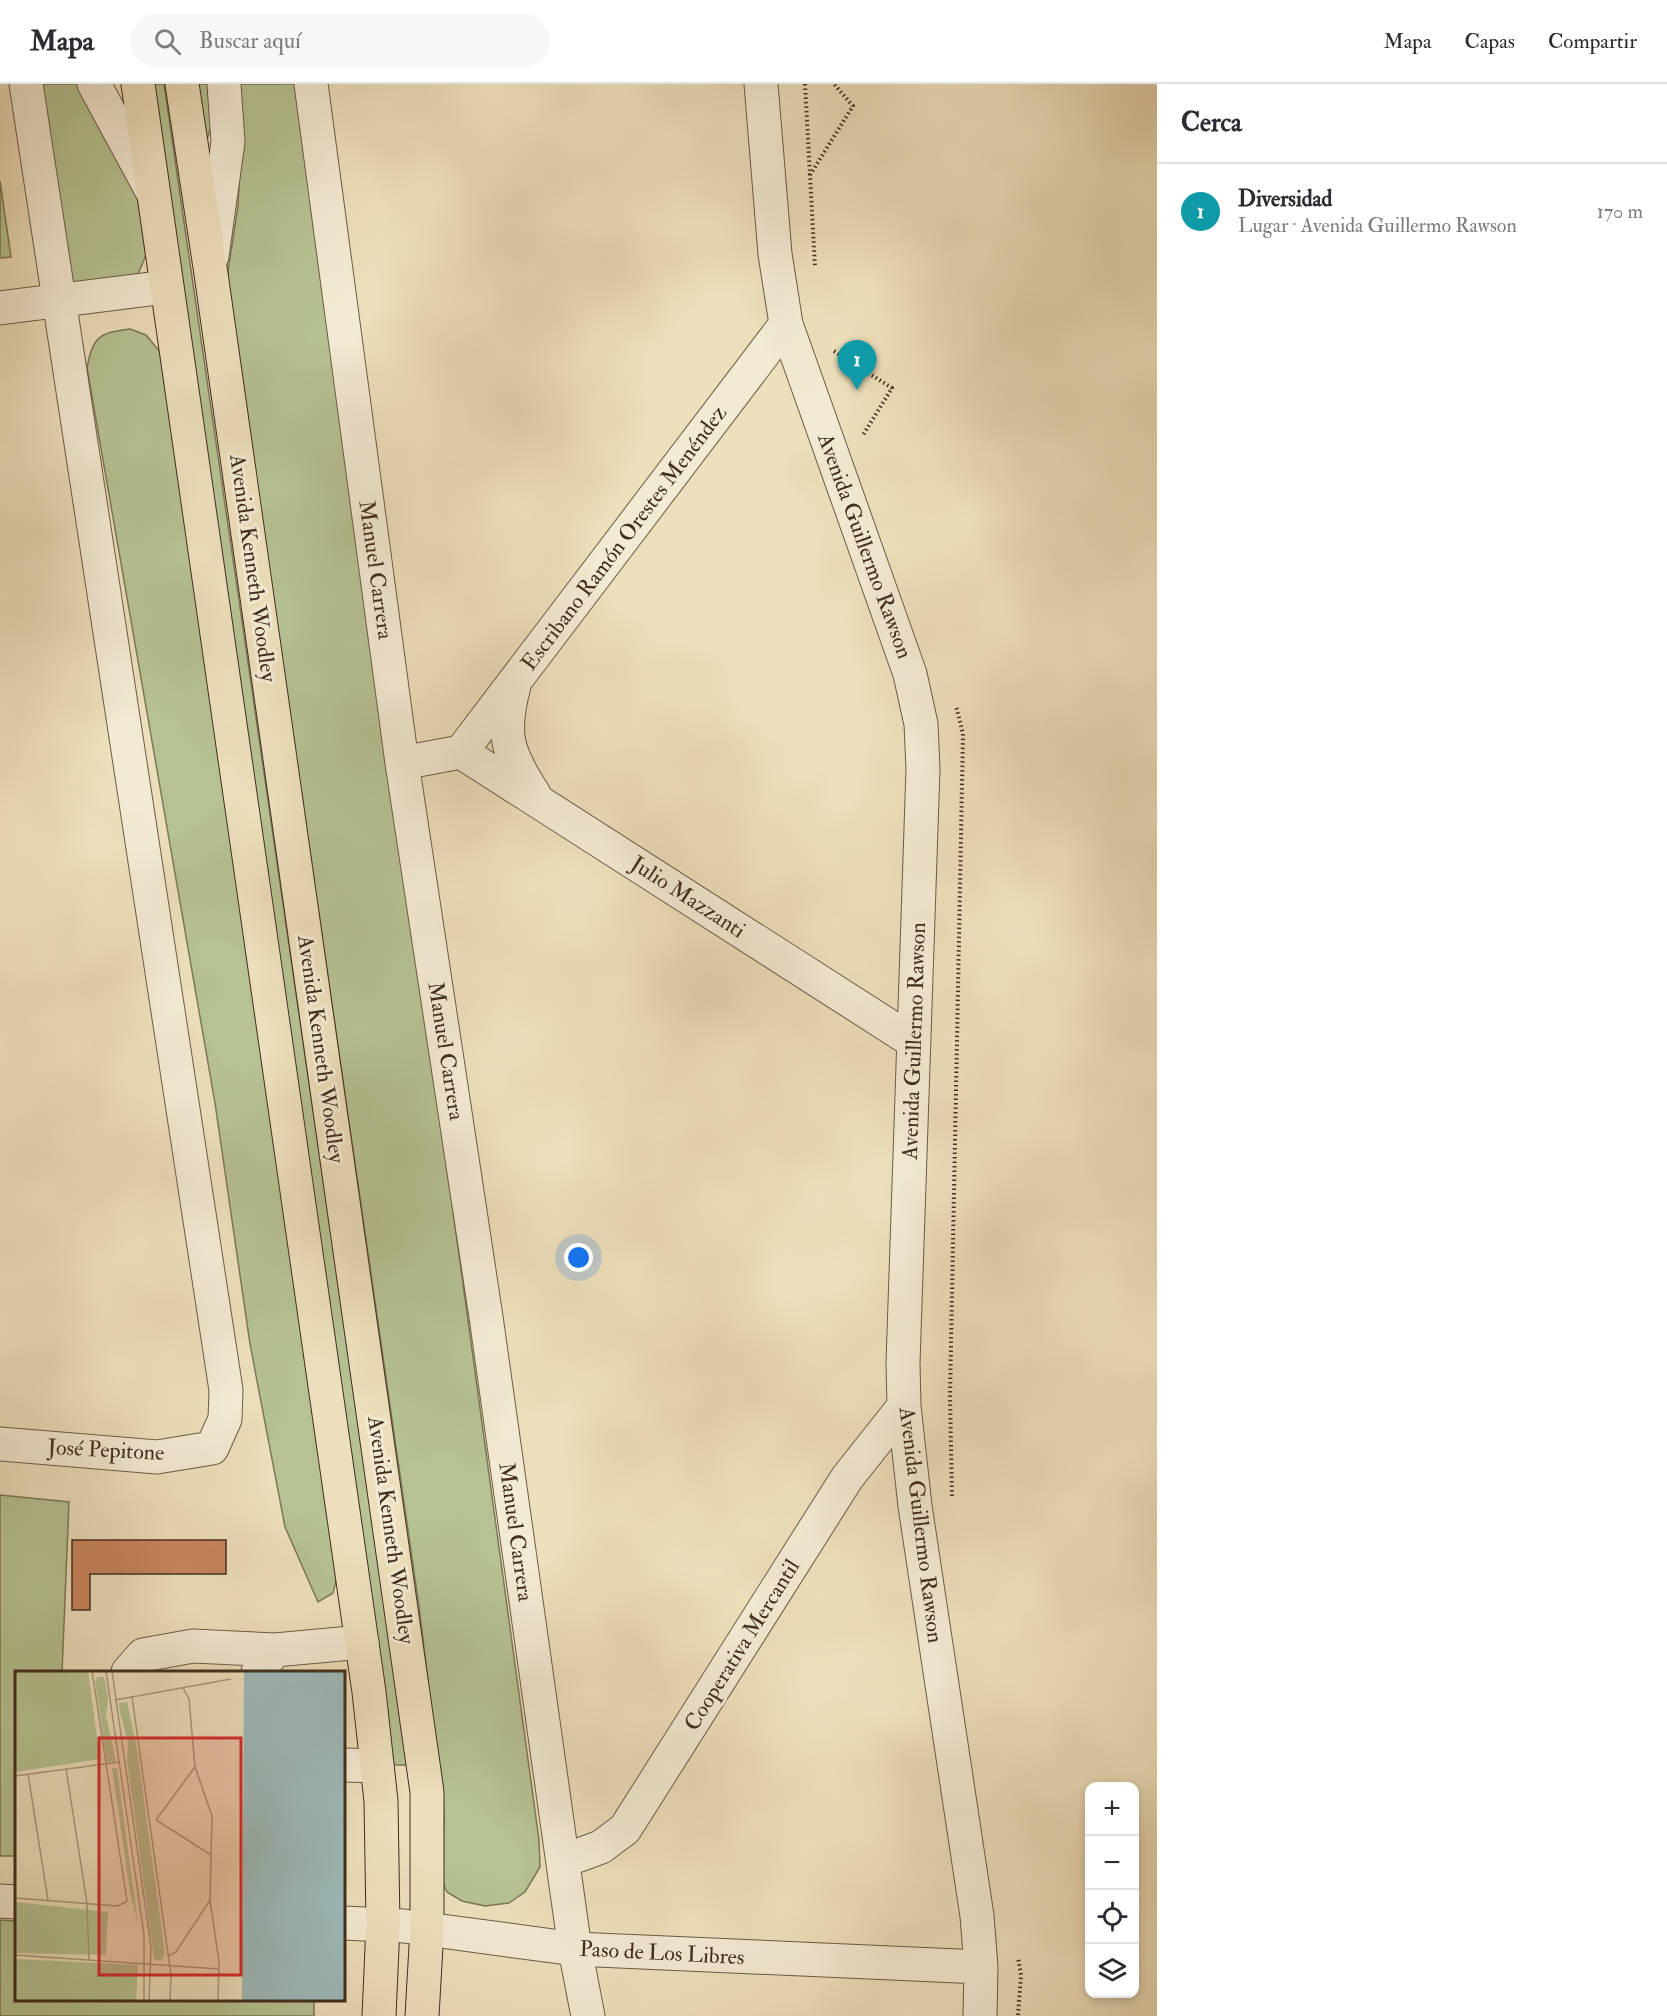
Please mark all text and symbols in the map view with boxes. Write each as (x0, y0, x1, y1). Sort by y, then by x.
search box (130, 14, 550, 68)
text: Mapa (30, 24, 94, 59)
icon: search (151, 25, 184, 58)
text: Buscar aquí (199, 27, 301, 55)
text: Mapa (1384, 28, 1432, 55)
text: Capas (1465, 28, 1515, 55)
text: Compartir (1548, 28, 1637, 55)
text: Cerca (1181, 107, 1242, 139)
text: Diversidad (1238, 185, 1332, 213)
text: 1 (1197, 199, 1204, 224)
text: 170 m (1597, 199, 1643, 224)
text: Lugar · Avenida Guillermo Rawson (1238, 213, 1517, 238)
pin: 1 (838, 340, 876, 390)
street label: Escribano Ramón Orestes Menéndez (515, 400, 733, 676)
street label: Avenida Guillermo Rawson (811, 429, 919, 662)
street label: Avenida Kenneth Woodley (223, 451, 283, 684)
street label: Manuel Carrera (352, 499, 400, 642)
street label: Julio Mazzanti (625, 849, 751, 945)
street label: Avenida Guillermo Rawson (896, 922, 932, 1161)
street label: Avenida Kenneth Woodley (291, 932, 351, 1165)
street label: Manuel Carrera (421, 980, 471, 1123)
your location (564, 1243, 593, 1272)
street label: Avenida Guillermo Rawson (893, 1404, 949, 1645)
street label: Avenida Kenneth Woodley (361, 1413, 421, 1646)
street label: José Pepitone (46, 1433, 165, 1468)
street label: Manuel Carrera (492, 1461, 540, 1604)
street label: Cooperativa Mercantil (678, 1554, 807, 1736)
inset map (15, 1671, 345, 2001)
map controls (1085, 1782, 1139, 1998)
button: + (1085, 1782, 1139, 1836)
button: − (1085, 1836, 1139, 1890)
button: locate (1085, 1890, 1139, 1944)
street label: Paso de Los Libres (579, 1935, 745, 1971)
button: layers (1085, 1944, 1139, 1998)

